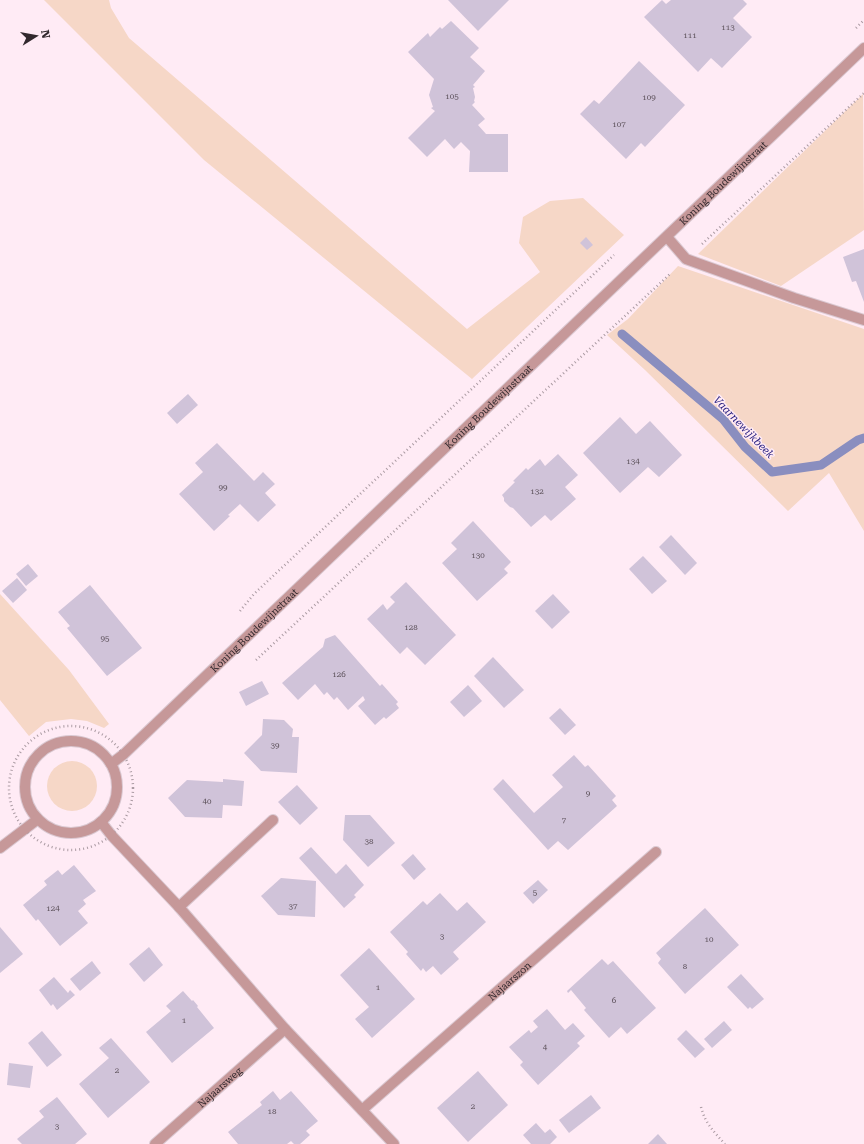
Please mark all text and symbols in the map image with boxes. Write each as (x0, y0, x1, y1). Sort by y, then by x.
north arrow (16, 16, 56, 56)
house number: 113 (721, 23, 735, 32)
text: N (38, 29, 53, 40)
house number: 111 (683, 31, 697, 40)
house number: 105 (445, 92, 459, 101)
house number: 109 (642, 93, 656, 102)
house number: 107 (612, 120, 626, 129)
street label: Koning Boudewijnstraat (677, 139, 769, 227)
street label: Koning Boudewijnstraat (443, 362, 535, 451)
water label: Vaarnewijkbeek (711, 393, 777, 461)
house number: 134 (626, 457, 640, 466)
house number: 99 (219, 483, 228, 492)
house number: 132 (530, 487, 544, 496)
house number: 130 (471, 551, 485, 560)
street label: Koning Boudewijnstraat (208, 586, 300, 675)
house number: 128 (404, 623, 418, 632)
house number: 95 (101, 634, 110, 643)
house number: 126 (332, 670, 346, 679)
house number: 39 (271, 741, 280, 750)
house number: 9 (586, 789, 591, 798)
house number: 40 (203, 797, 212, 806)
house number: 7 (562, 816, 567, 825)
house number: 38 (365, 837, 374, 846)
house number: 5 (533, 888, 538, 897)
house number: 37 (289, 902, 298, 911)
house number: 124 (46, 904, 60, 913)
house number: 3 (440, 932, 445, 941)
house number: 10 (705, 935, 714, 944)
street label: Najaarszon (486, 959, 534, 1003)
house number: 8 (683, 962, 688, 971)
house number: 1 (376, 983, 381, 992)
house number: 6 (612, 996, 617, 1005)
house number: 1 (182, 1016, 187, 1025)
house number: 4 (543, 1043, 548, 1052)
street label: Najaarsweg (195, 1065, 244, 1110)
house number: 2 (115, 1066, 120, 1075)
house number: 2 (471, 1102, 476, 1111)
house number: 18 (268, 1107, 277, 1116)
house number: 3 (55, 1122, 60, 1131)

